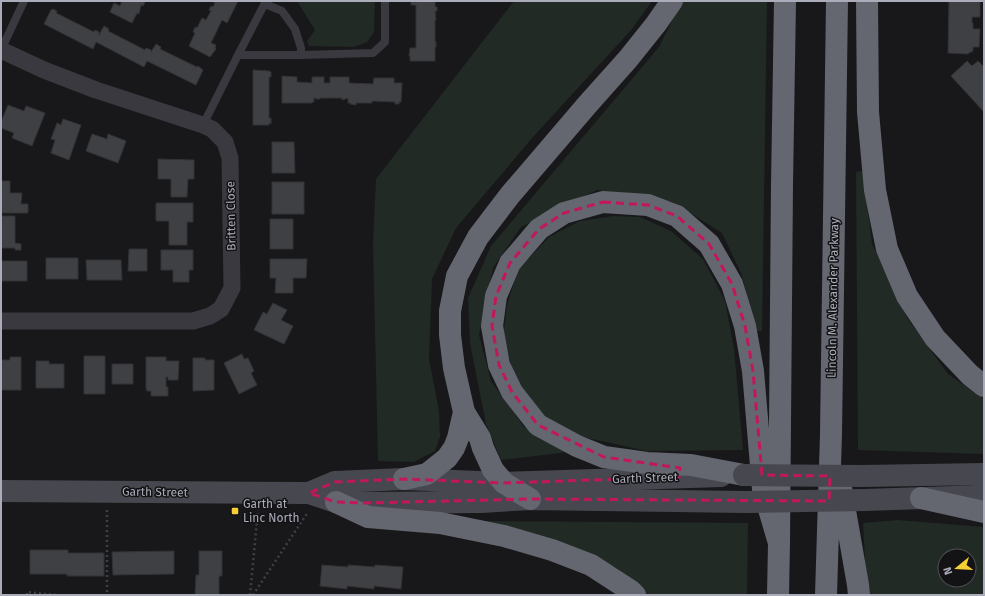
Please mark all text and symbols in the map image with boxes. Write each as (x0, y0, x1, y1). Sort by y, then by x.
street label: Britten Close (223, 181, 239, 251)
street label: Lincoln M. Alexander Parkway (825, 218, 841, 378)
street label: Garth Street (612, 470, 679, 486)
street label: Garth Street (122, 484, 189, 500)
place label: Garth at Linc North (243, 497, 300, 525)
marker: Garth at Linc North (230, 506, 240, 516)
north arrow (937, 548, 977, 588)
text: N (941, 565, 955, 576)

